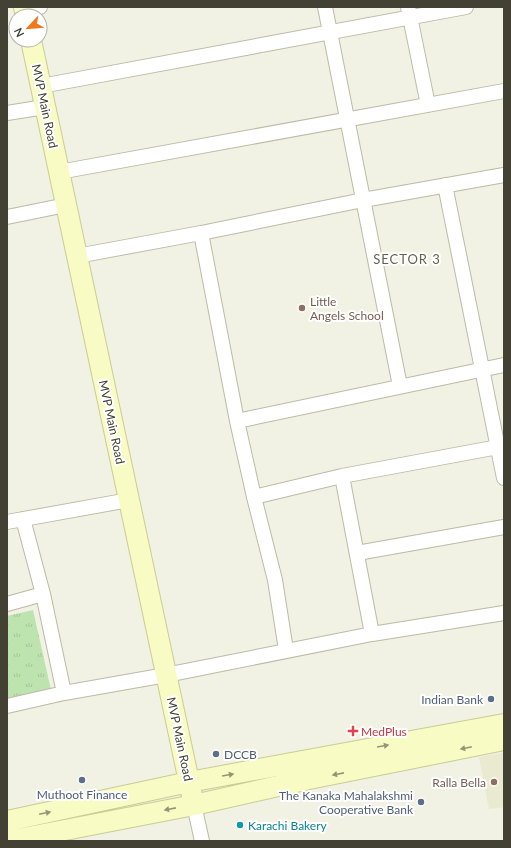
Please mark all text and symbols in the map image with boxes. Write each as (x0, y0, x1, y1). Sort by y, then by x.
north arrow (8, 8, 48, 48)
text: N (11, 26, 26, 39)
street label: MVP Main Road (29, 63, 61, 149)
district label: SECTOR 3 (373, 251, 441, 267)
place label: Little Angels School (310, 294, 384, 323)
marker: Little Angels School (297, 303, 307, 313)
street label: MVP Main Road (96, 379, 128, 465)
place label: Indian Bank (421, 692, 484, 707)
marker: Indian Bank (486, 694, 496, 704)
street label: MVP Main Road (164, 696, 196, 782)
place label: MedPlus (361, 724, 407, 739)
marker: MedPlus (348, 726, 358, 736)
one-way arrow (377, 743, 389, 749)
one-way arrow (460, 745, 472, 751)
place label: DCCB (224, 747, 257, 762)
marker: DCCB (211, 749, 221, 759)
one-way arrow (332, 771, 344, 777)
one-way arrow (221, 772, 234, 778)
marker: Muthoot Finance (77, 775, 87, 785)
place label: Ralla Bella (432, 775, 486, 790)
marker: Ralla Bella (489, 777, 499, 787)
place label: Muthoot Finance (37, 787, 127, 802)
place label: The Kanaka Mahalakshmi Cooperative Bank (279, 788, 414, 817)
marker: The Kanaka Mahalakshmi Cooperative Bank (416, 797, 426, 807)
one-way arrow (164, 807, 176, 813)
one-way arrow (39, 809, 51, 815)
place label: Karachi Bakery (248, 818, 328, 833)
marker: Karachi Bakery (235, 820, 245, 830)

